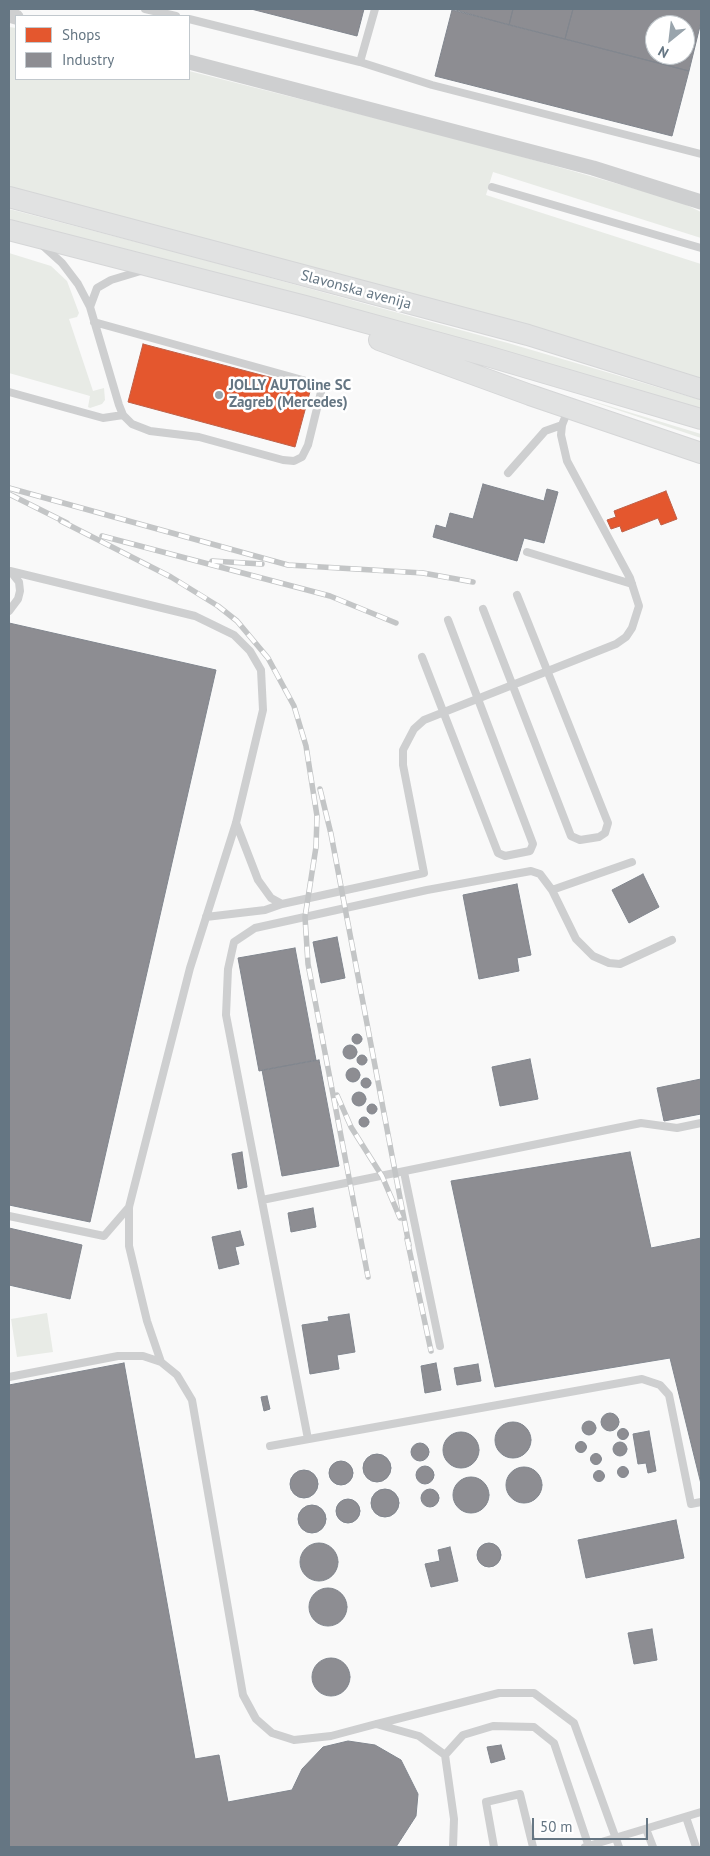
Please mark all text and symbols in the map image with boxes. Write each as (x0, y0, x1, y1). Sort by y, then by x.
legend (15, 15, 190, 80)
north arrow (645, 15, 695, 65)
text: Shops (62, 25, 101, 44)
text: N (655, 42, 672, 62)
text: Industry (62, 50, 114, 69)
street label: Slavonska avenija (299, 267, 413, 313)
place label: JOLLY AUTOline SC Zagreb (Mercedes) (229, 377, 351, 412)
marker: JOLLY AUTOline SC Zagreb (Mercedes) (213, 389, 225, 401)
scale bar (535, 1808, 651, 1840)
text: 50 m (540, 1817, 573, 1836)

